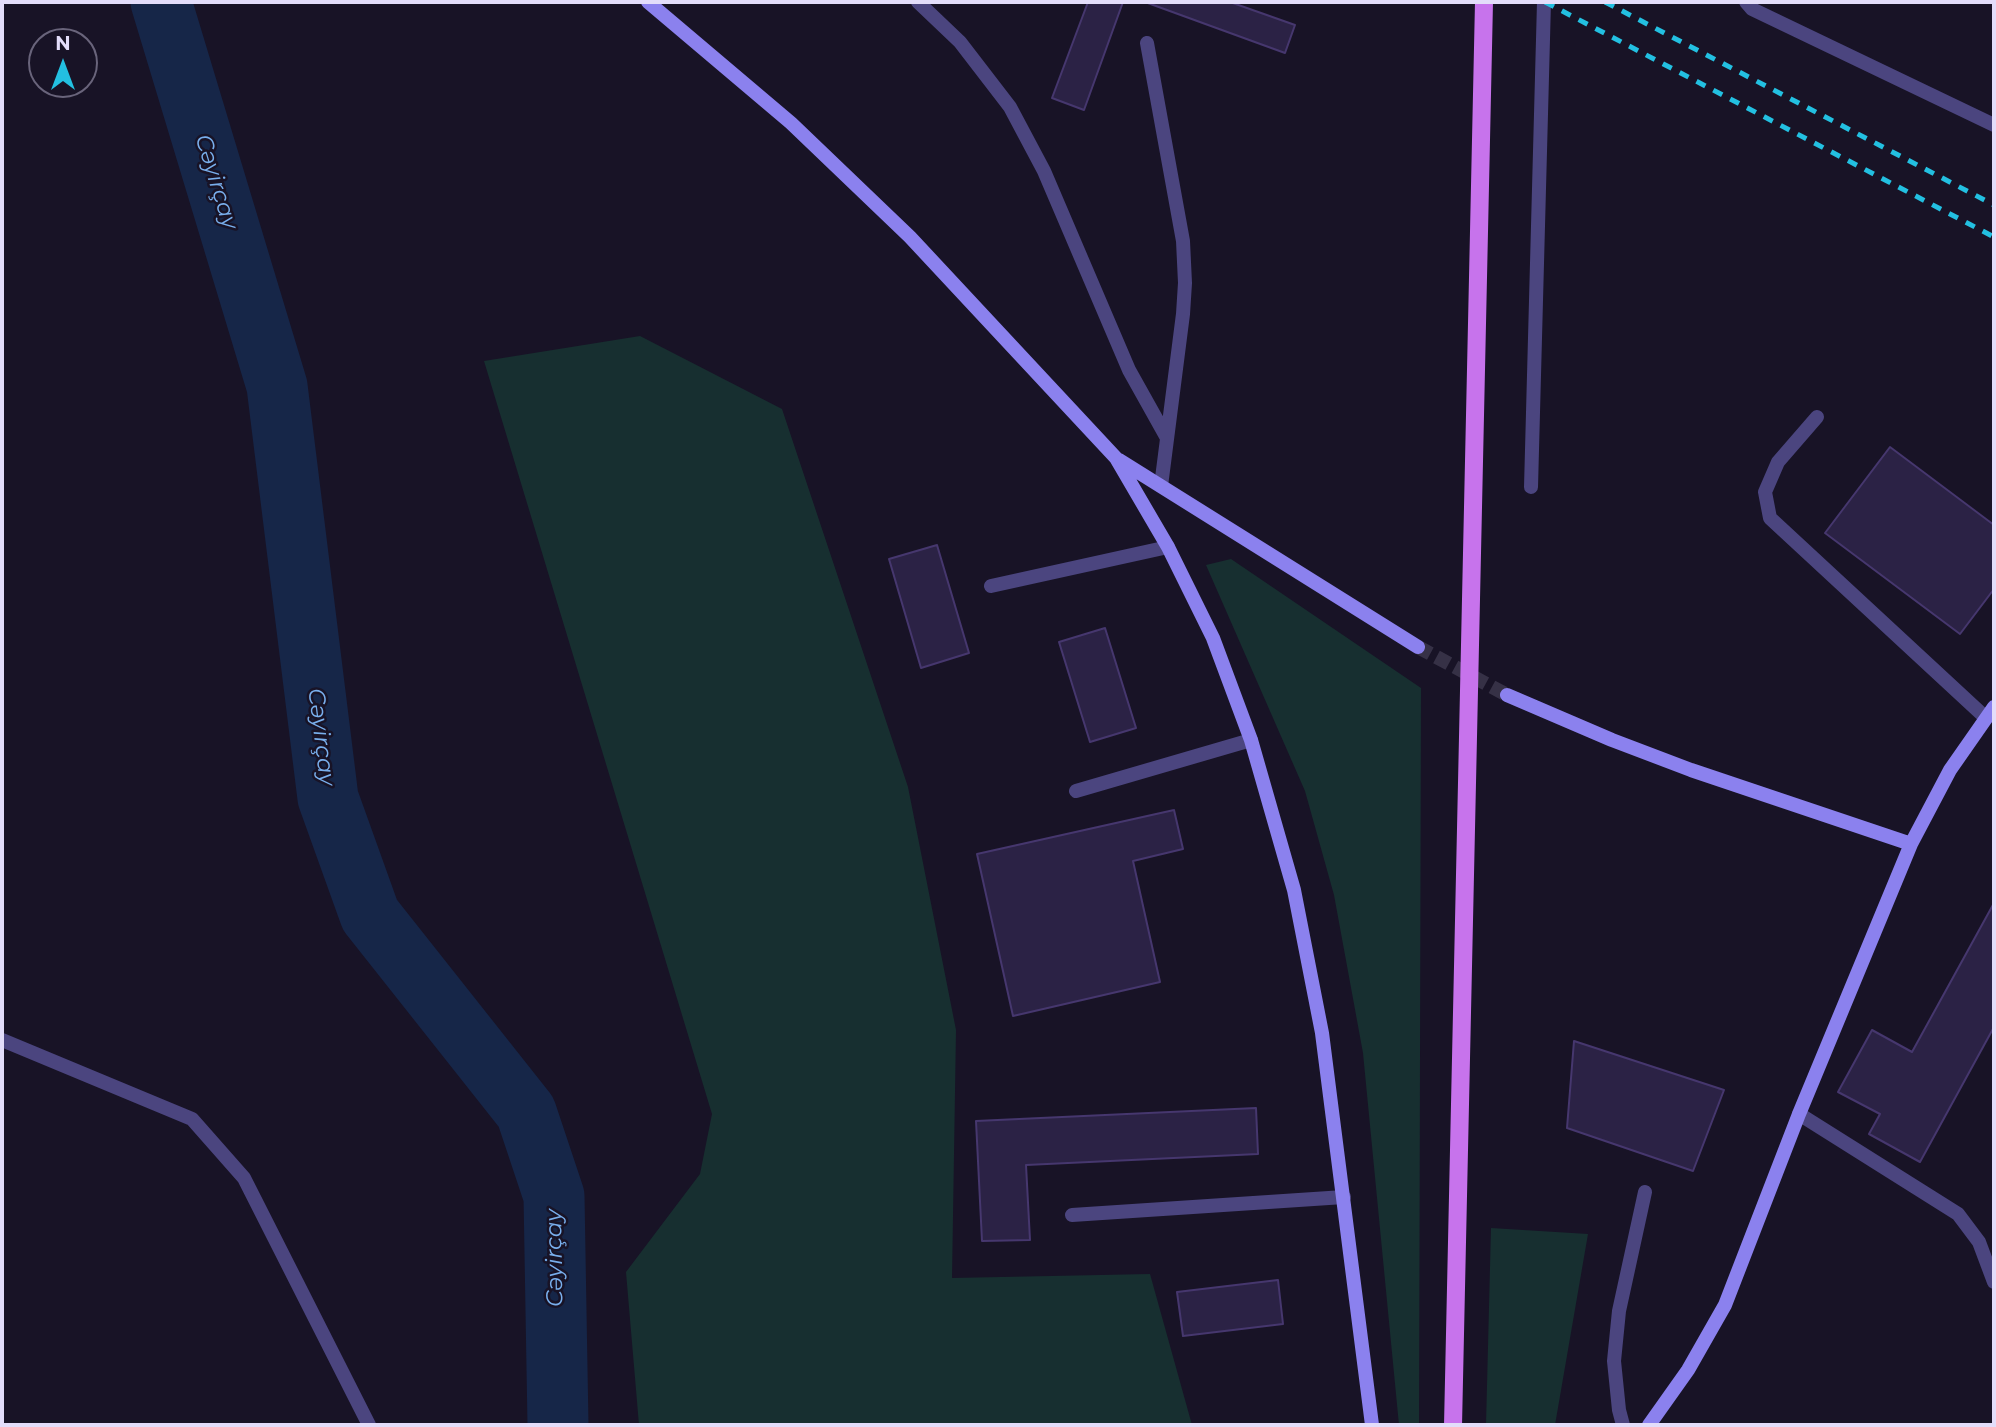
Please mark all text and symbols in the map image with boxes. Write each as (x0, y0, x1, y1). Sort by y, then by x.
north arrow (28, 28, 98, 98)
text: N (55, 32, 71, 55)
water label: Cəyirçay (188, 131, 244, 233)
water label: Cəyirçay (301, 687, 341, 787)
water label: Cəyirçay (540, 1209, 570, 1307)

